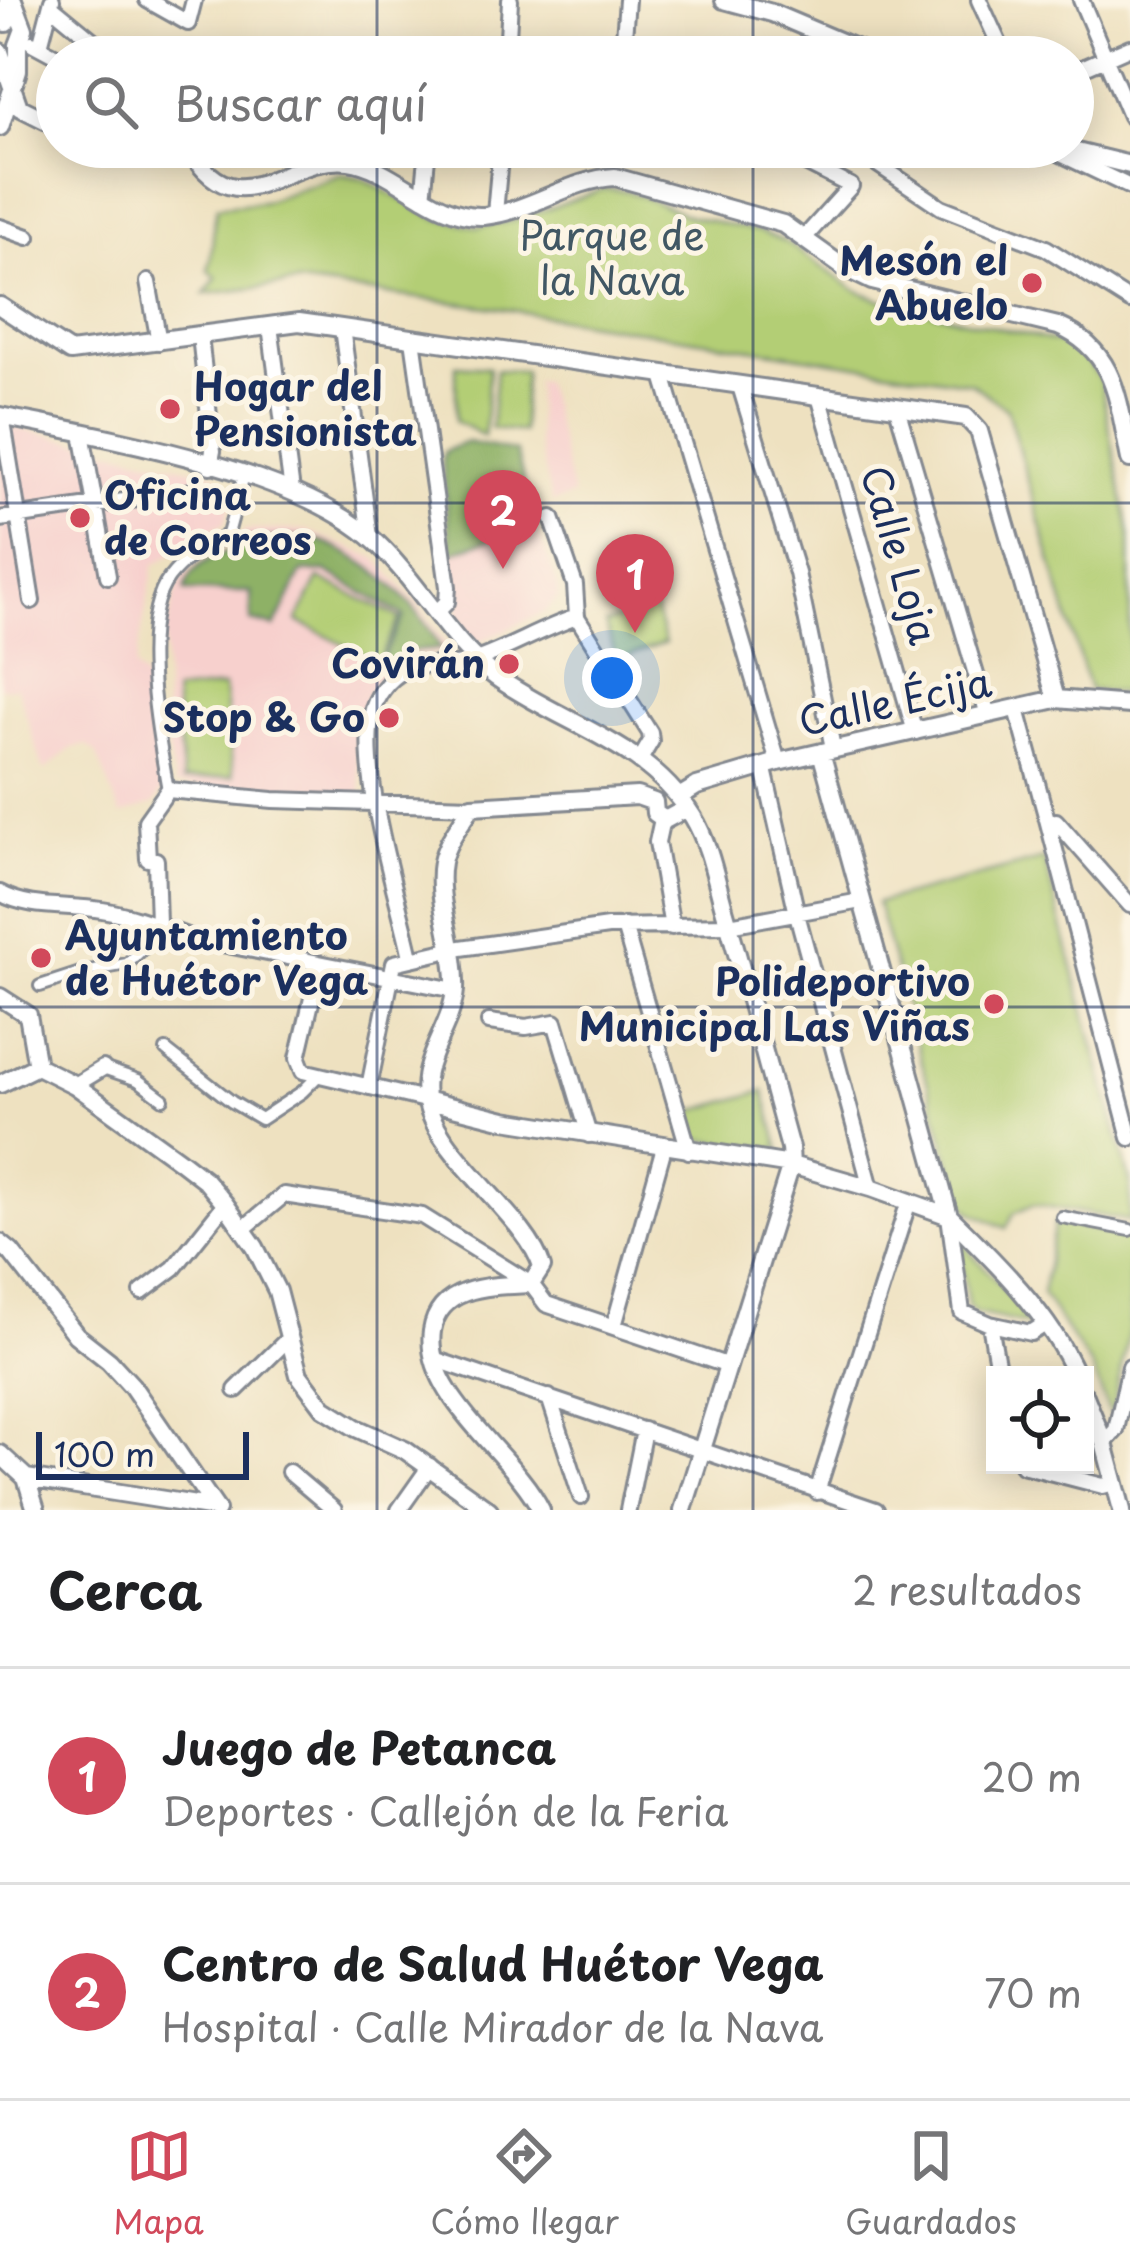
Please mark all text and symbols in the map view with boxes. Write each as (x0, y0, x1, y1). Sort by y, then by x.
search box (36, 36, 1094, 168)
text: Buscar aquí (174, 68, 427, 136)
icon: search (78, 69, 144, 135)
park label: Parque de la Nava (519, 204, 705, 308)
place label: Mesón el Abuelo (839, 229, 1008, 333)
marker: Mesón el Abuelo (1019, 270, 1045, 296)
place label: Hogar del Pensionista (194, 355, 417, 459)
marker: Hogar del Pensionista (157, 396, 183, 422)
street label: Calle Loja (848, 458, 955, 651)
place label: Oficina de Correos (104, 464, 312, 568)
pin: 2 (464, 470, 542, 569)
marker: Oficina de Correos (67, 505, 93, 531)
pin: 1 (596, 534, 674, 633)
place label: Covirán (331, 632, 485, 691)
your location (582, 648, 642, 708)
street label: Calle Écija (793, 650, 997, 749)
marker: Covirán (496, 651, 522, 677)
place label: Stop & Go (163, 686, 365, 745)
marker: Stop & Go (376, 705, 402, 731)
place label: Ayuntamiento de Huétor Vega (65, 904, 369, 1008)
marker: Ayuntamiento de Huétor Vega (28, 945, 54, 971)
place label: Polideportivo Municipal Las Viñas (579, 950, 970, 1054)
marker: Polideportivo Municipal Las Viñas (981, 991, 1007, 1017)
map controls (986, 1366, 1094, 1474)
button: locate (986, 1366, 1094, 1474)
scale bar (36, 1426, 249, 1479)
text: 100 m (54, 1428, 155, 1478)
text: Cerca (48, 1550, 202, 1627)
text: 2 resultados (852, 1559, 1082, 1618)
text: Juego de Petanca (162, 1712, 556, 1780)
text: 1 (78, 1746, 96, 1805)
text: 20 m (981, 1746, 1082, 1805)
text: Deportes · Callejón de la Feria (162, 1780, 728, 1839)
text: Centro de Salud Huétor Vega (162, 1928, 824, 1996)
text: 2 (73, 1962, 101, 2021)
text: 70 m (984, 1962, 1082, 2021)
text: Hospital · Calle Mirador de la Nava (162, 1996, 823, 2055)
tab: Mapa (113, 2123, 204, 2245)
tab: Cómo llegar (430, 2123, 619, 2245)
tab: Guardados (845, 2123, 1017, 2245)

